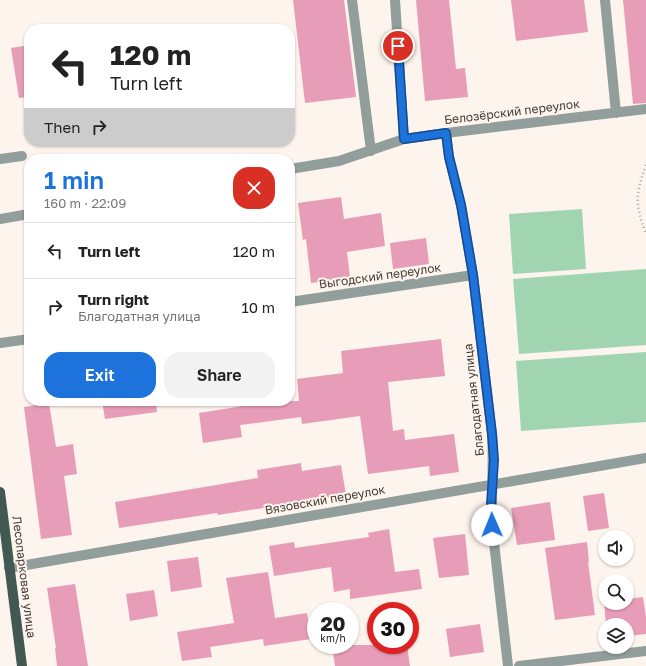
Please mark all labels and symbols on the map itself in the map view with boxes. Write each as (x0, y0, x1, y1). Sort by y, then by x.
pin (381, 29, 415, 63)
street label: Белозёрский переулок (443, 96, 581, 127)
street label: Выгодский переулок (318, 259, 442, 292)
street label: Благодатная улица (460, 343, 487, 457)
street label: Вязовский переулок (264, 482, 386, 517)
position arrow (471, 504, 513, 546)
street label: Лесопарковая улица (10, 515, 39, 639)
speed limit sign: 30 (367, 602, 419, 654)

